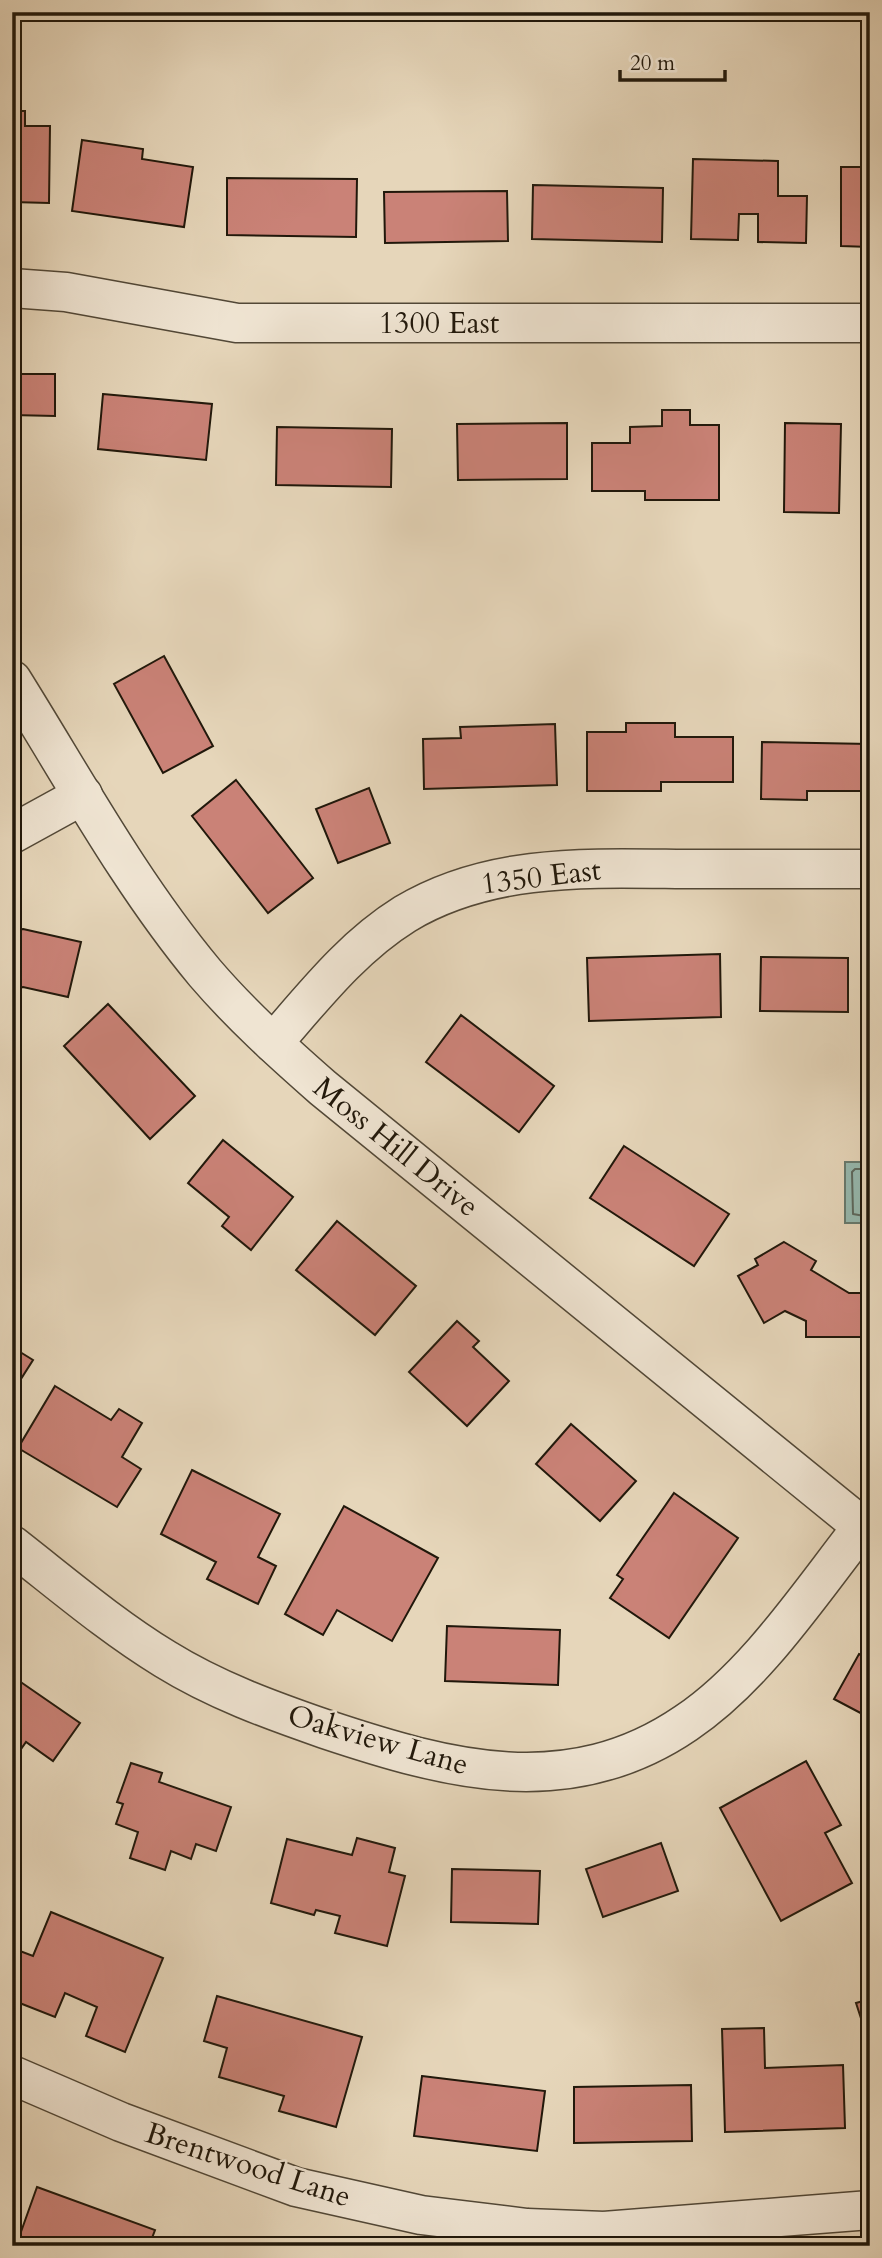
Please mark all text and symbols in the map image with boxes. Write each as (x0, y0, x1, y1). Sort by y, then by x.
scale bar (620, 38, 724, 82)
text: 20 m (630, 49, 675, 78)
street label: 1300 East (379, 303, 500, 344)
street label: 1350 East (479, 849, 604, 905)
street label: Moss Hill Drive (305, 1068, 487, 1226)
street label: Oakview Lane (283, 1695, 473, 1785)
street label: Brentwood Lane (140, 2112, 356, 2218)

